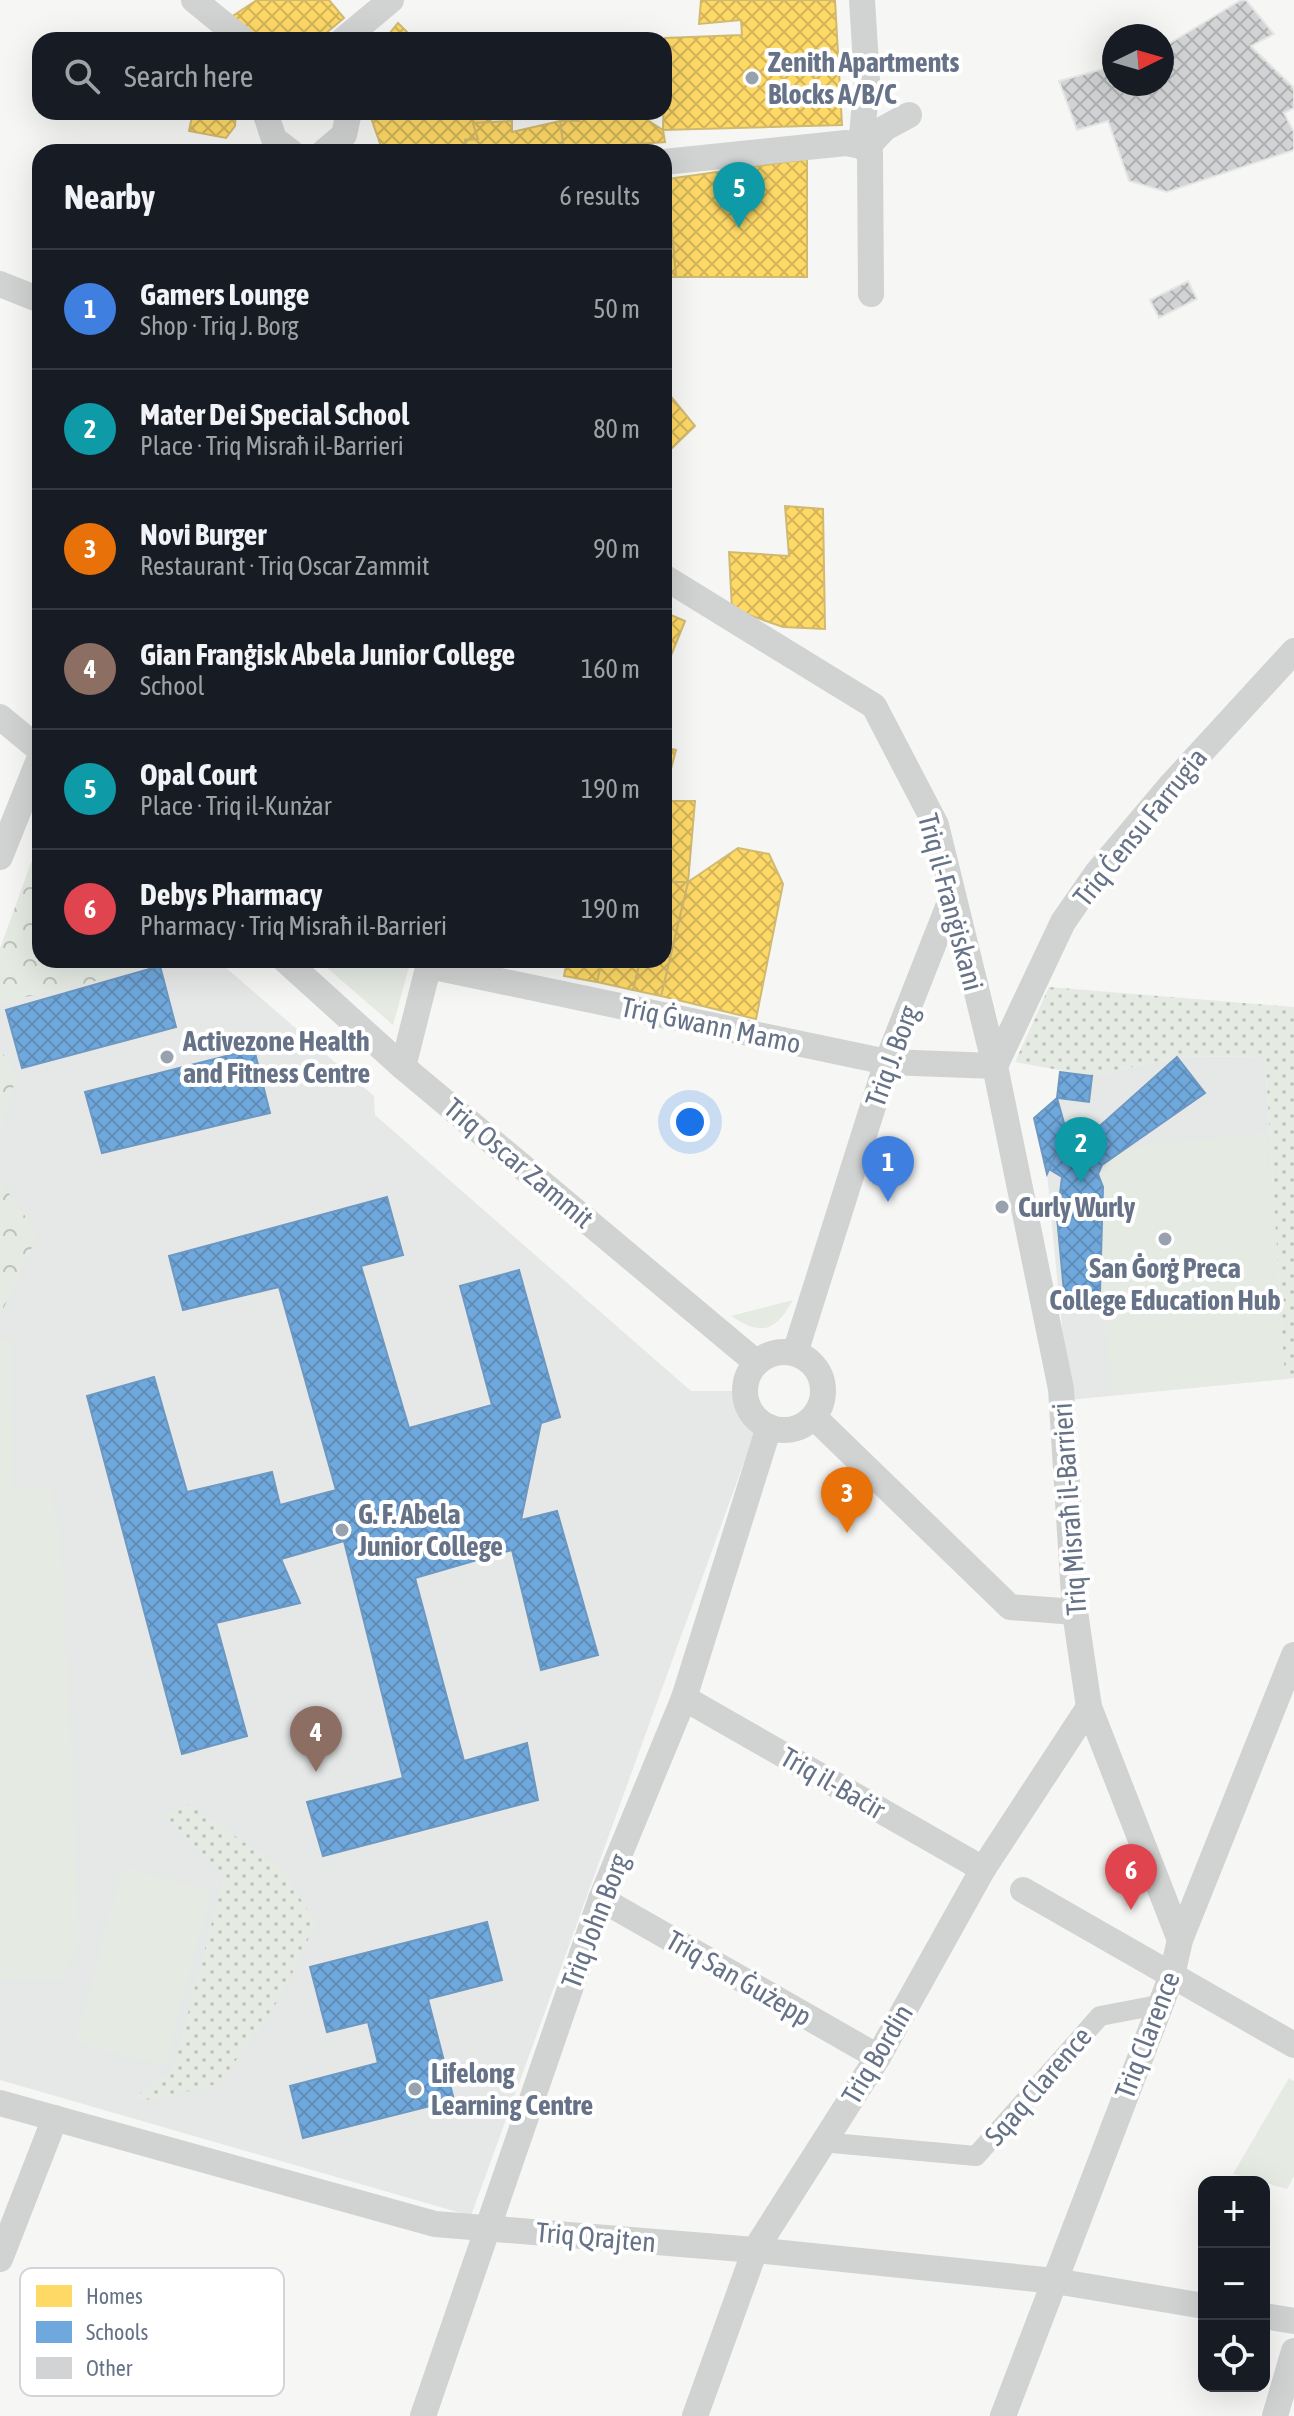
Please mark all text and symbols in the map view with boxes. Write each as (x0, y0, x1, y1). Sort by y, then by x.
north arrow (1102, 24, 1174, 96)
search box (32, 32, 672, 120)
place label: Zenith Apartments Blocks A/B/C (768, 46, 959, 110)
icon: search (60, 54, 104, 98)
text: Search here (124, 59, 253, 93)
marker: Zenith Apartments Blocks A/B/C (743, 69, 761, 87)
pin: 5 (713, 162, 765, 228)
text: Nearby (64, 177, 155, 216)
text: 6 results (559, 181, 640, 211)
text: Gamers Lounge (140, 277, 309, 311)
text: 1 (84, 294, 96, 324)
text: 50 m (593, 294, 640, 324)
text: Shop · Triq J. Borg (140, 311, 299, 341)
text: Mater Dei Special School (140, 397, 409, 431)
text: 2 (84, 414, 96, 444)
text: 80 m (593, 414, 640, 444)
text: Place · Triq Misraħ il-Barrieri (140, 431, 404, 461)
text: Novi Burger (140, 517, 266, 551)
text: 3 (84, 534, 96, 564)
text: 90 m (593, 534, 640, 564)
text: Restaurant · Triq Oscar Zammit (140, 551, 430, 581)
text: Gian Franġisk Abela Junior College (140, 637, 515, 671)
text: 4 (84, 654, 96, 684)
text: 160 m (581, 654, 640, 684)
text: School (140, 671, 204, 701)
street label: Triq Ċensu Farrugia (1067, 742, 1213, 912)
text: Opal Court (140, 757, 257, 791)
text: 5 (84, 774, 96, 804)
text: 190 m (581, 774, 640, 804)
text: Place · Triq il-Kunżar (140, 791, 331, 821)
street label: Triq il-Franġiskani (912, 810, 990, 994)
text: Debys Pharmacy (140, 877, 322, 911)
text: 6 (84, 894, 96, 924)
text: 190 m (581, 894, 640, 924)
text: Pharmacy · Triq Misraħ il-Barrieri (140, 911, 447, 941)
street label: Triq Ġwann Mamo (618, 990, 804, 1060)
street label: Triq J. Borg (859, 1001, 925, 1111)
place label: Activezone Health and Fitness Centre (182, 1025, 370, 1089)
marker: Activezone Health and Fitness Centre (158, 1048, 176, 1066)
street label: Triq Oscar Zammit (438, 1091, 600, 1235)
your location (670, 1102, 710, 1142)
pin: 2 (1055, 1117, 1107, 1183)
pin: 1 (862, 1136, 914, 1202)
place label: Curly Wurly (1018, 1191, 1136, 1223)
marker: Curly Wurly (993, 1198, 1011, 1216)
marker: San Ġorġ Preca College Education Hub (1156, 1230, 1174, 1248)
place label: San Ġorġ Preca College Education Hub (1049, 1252, 1281, 1316)
street label: Triq Misraħ il-Barrieri (1046, 1402, 1092, 1616)
pin: 3 (821, 1467, 873, 1533)
place label: G. F. Abela Junior College (357, 1498, 503, 1562)
marker: G. F. Abela Junior College (333, 1521, 351, 1539)
pin: 4 (290, 1706, 342, 1772)
street label: Triq il-Baċir (775, 1740, 891, 1826)
pin: 6 (1105, 1844, 1157, 1910)
street label: Triq John Borg (555, 1849, 635, 1993)
street label: Triq San Ġużepp (661, 1924, 817, 2032)
street label: Triq Clarence (1108, 1967, 1186, 2103)
street label: Triq Bordin (835, 1998, 919, 2110)
street label: Sqaq Clarence (978, 2020, 1098, 2152)
place label: Lifelong Learning Centre (431, 2057, 593, 2121)
marker: Lifelong Learning Centre (406, 2080, 424, 2098)
map controls (1198, 2176, 1270, 2392)
button: + (1198, 2176, 1270, 2248)
street label: Triq Qrajten (535, 2216, 657, 2258)
button: − (1198, 2248, 1270, 2320)
legend (20, 2268, 284, 2396)
text: Homes (86, 2283, 143, 2309)
text: Schools (86, 2319, 149, 2345)
button: locate (1198, 2320, 1270, 2392)
text: Other (86, 2355, 133, 2381)

